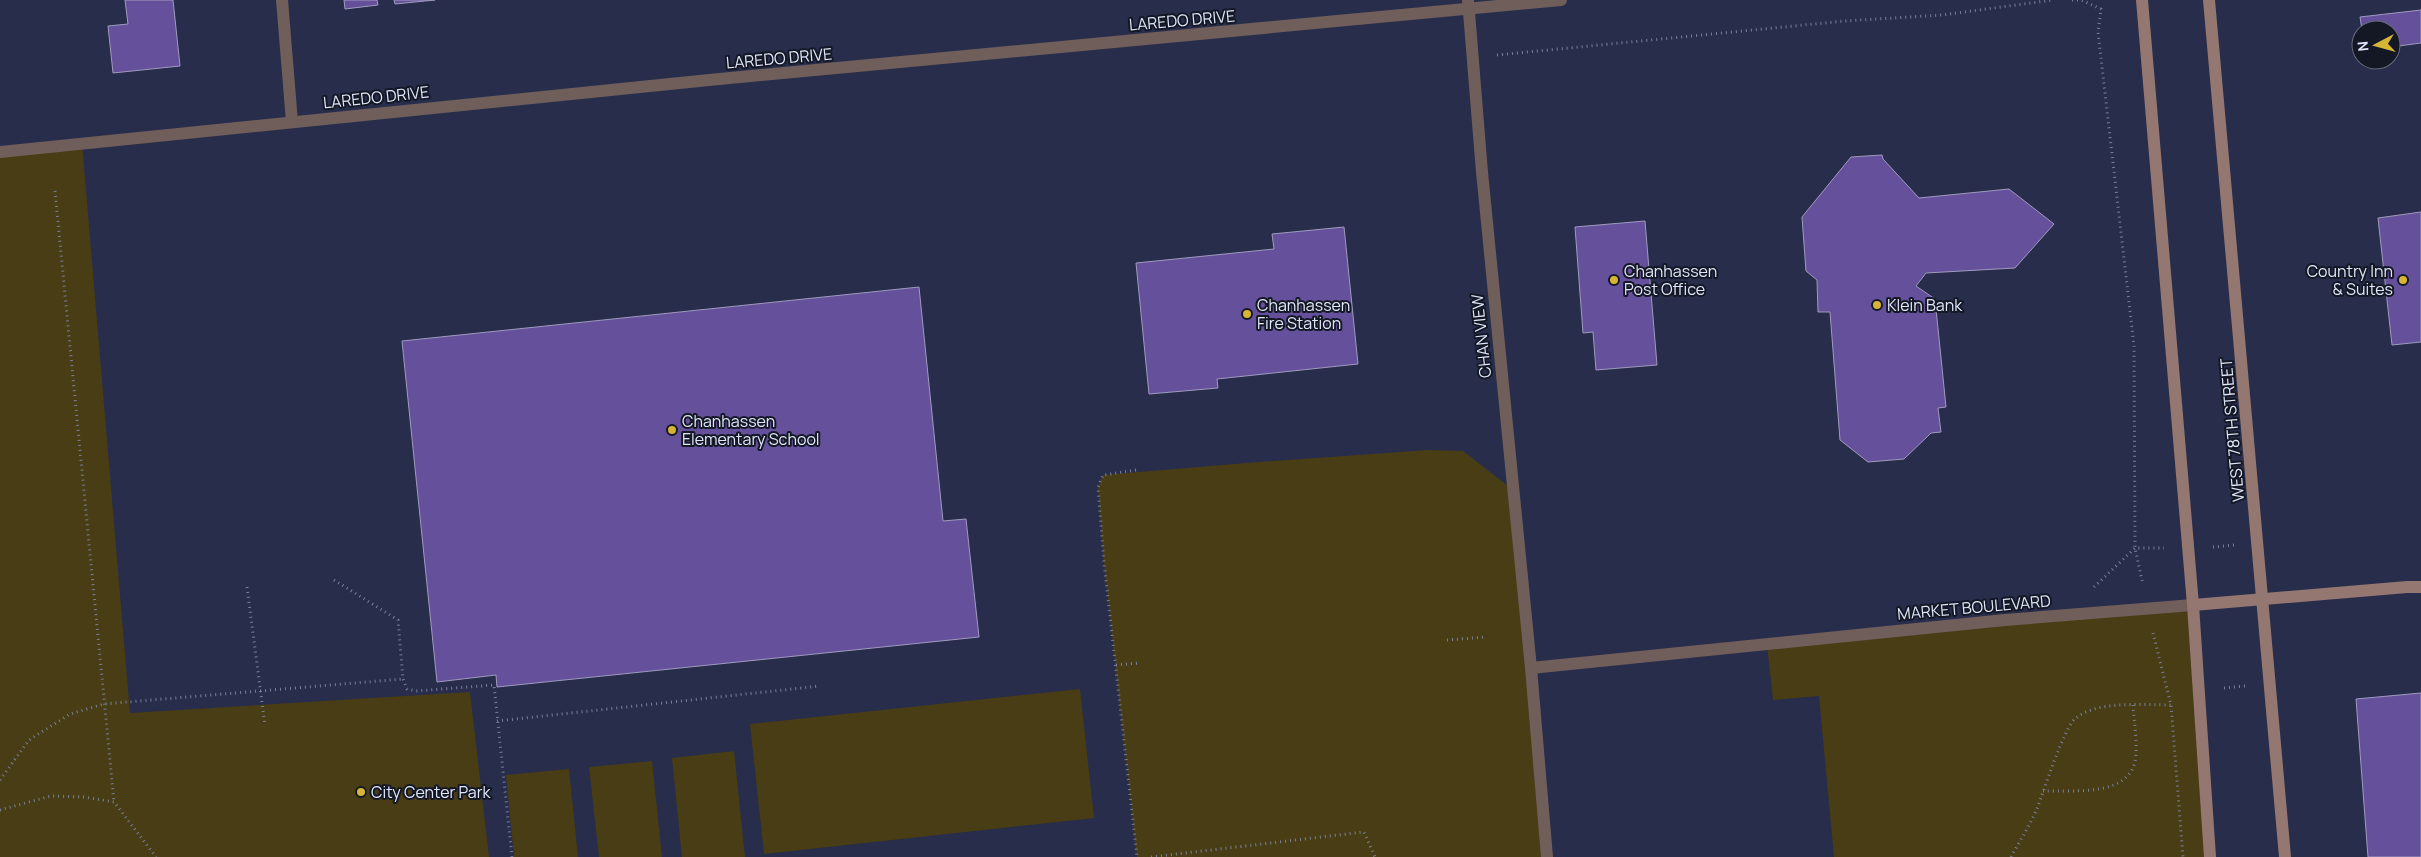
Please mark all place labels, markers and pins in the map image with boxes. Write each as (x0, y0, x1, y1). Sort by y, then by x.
place label: Chanhassen Post Office (1624, 260, 1717, 300)
place label: Country Inn & Suites (2307, 260, 2393, 300)
marker: Chanhassen Post Office (1608, 274, 1620, 286)
marker: Country Inn & Suites (2397, 274, 2409, 286)
place label: Chanhassen Fire Station (1257, 294, 1350, 334)
place label: Klein Bank (1887, 294, 1963, 316)
marker: Klein Bank (1871, 299, 1883, 311)
marker: Chanhassen Fire Station (1241, 308, 1253, 320)
place label: Chanhassen Elementary School (682, 410, 820, 450)
marker: Chanhassen Elementary School (666, 424, 678, 436)
place label: City Center Park (371, 781, 491, 803)
marker: City Center Park (355, 786, 367, 798)

